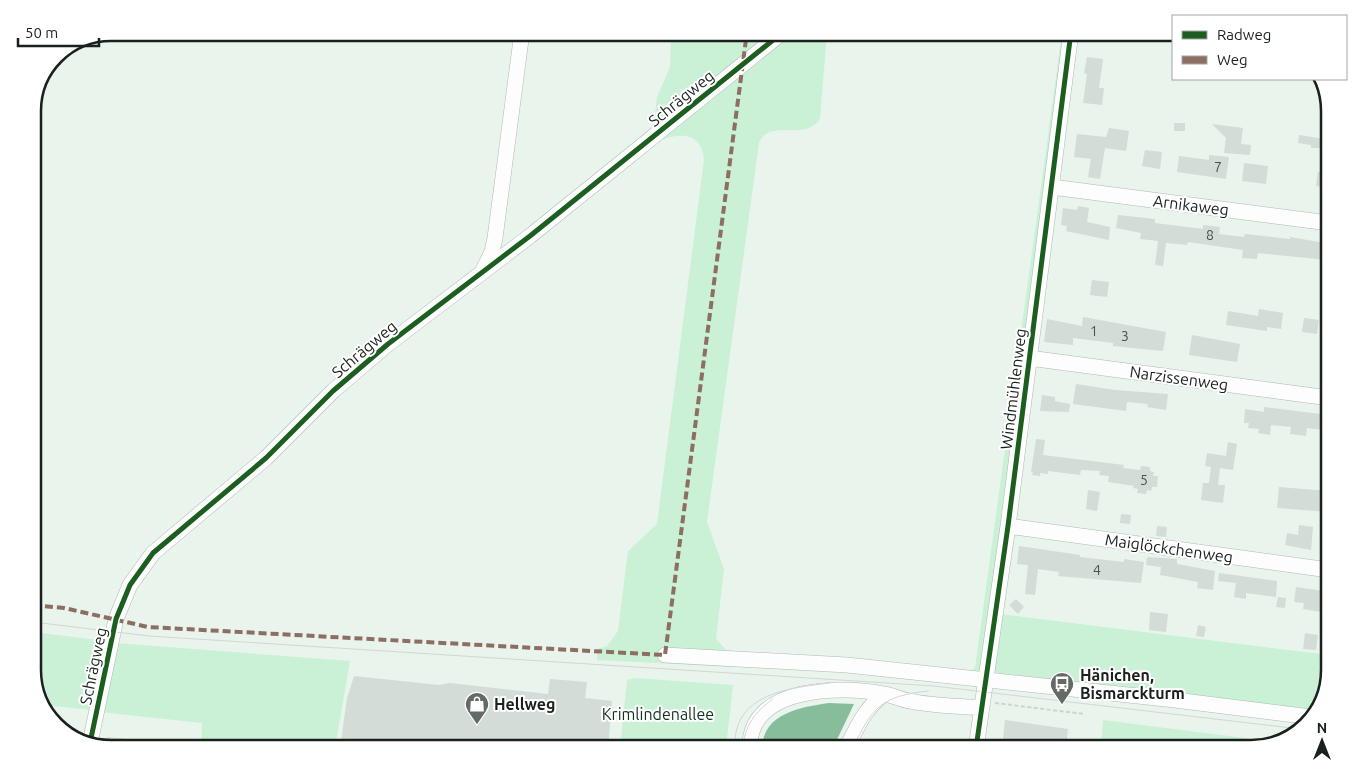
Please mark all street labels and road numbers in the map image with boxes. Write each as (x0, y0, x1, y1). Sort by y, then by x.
street label: Schrägweg (645, 66, 717, 130)
street label: Arnikaweg (1152, 191, 1230, 219)
street label: Schrägweg (328, 317, 400, 381)
street label: Windmühlenweg (997, 327, 1029, 451)
street label: Narzissenweg (1129, 362, 1229, 394)
street label: Maiglöckchenweg (1104, 530, 1234, 566)
street label: Schrägweg (76, 626, 110, 706)

